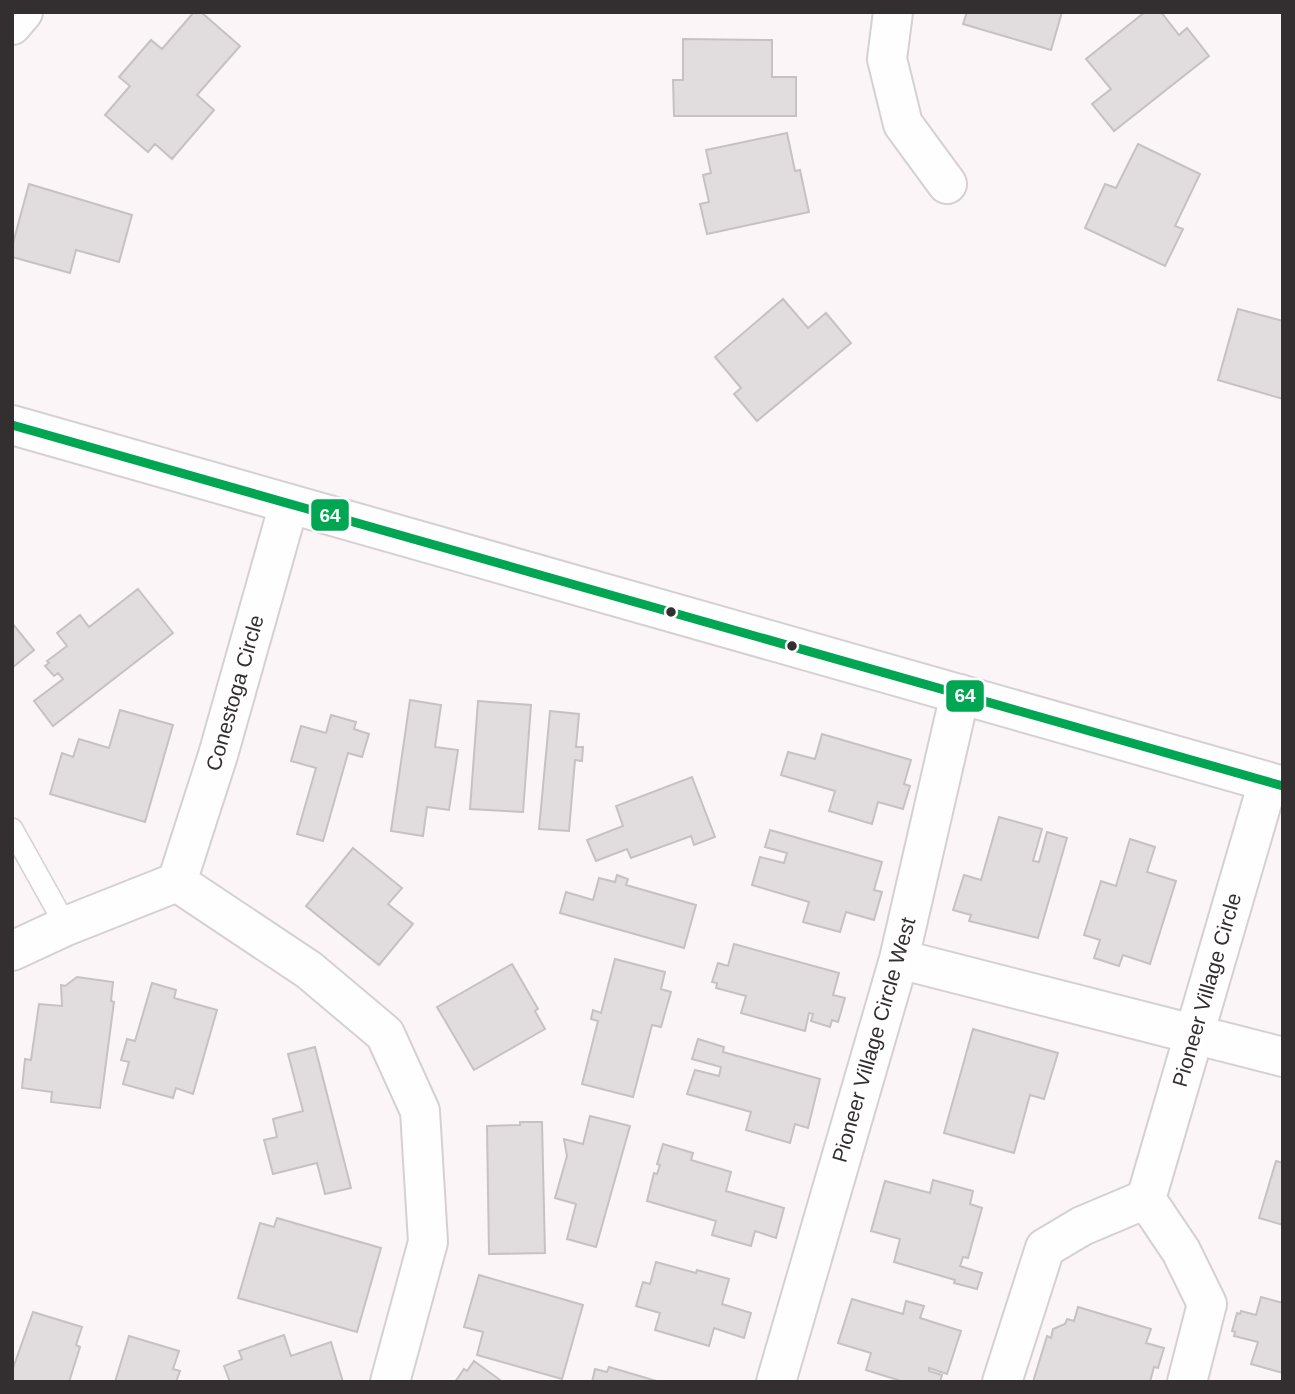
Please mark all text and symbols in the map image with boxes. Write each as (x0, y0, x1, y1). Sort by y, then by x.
line badge: 64 (310, 498, 350, 532)
text: 64 (319, 505, 341, 526)
unlabelled marker (664, 605, 678, 619)
street label: Conestoga Circle (201, 612, 268, 773)
unlabelled marker (785, 639, 799, 653)
line badge: 64 (945, 679, 985, 713)
text: 64 (954, 685, 976, 706)
street label: Pioneer Village Circle (1168, 890, 1245, 1089)
street label: Pioneer Village Circle West (828, 915, 920, 1165)

